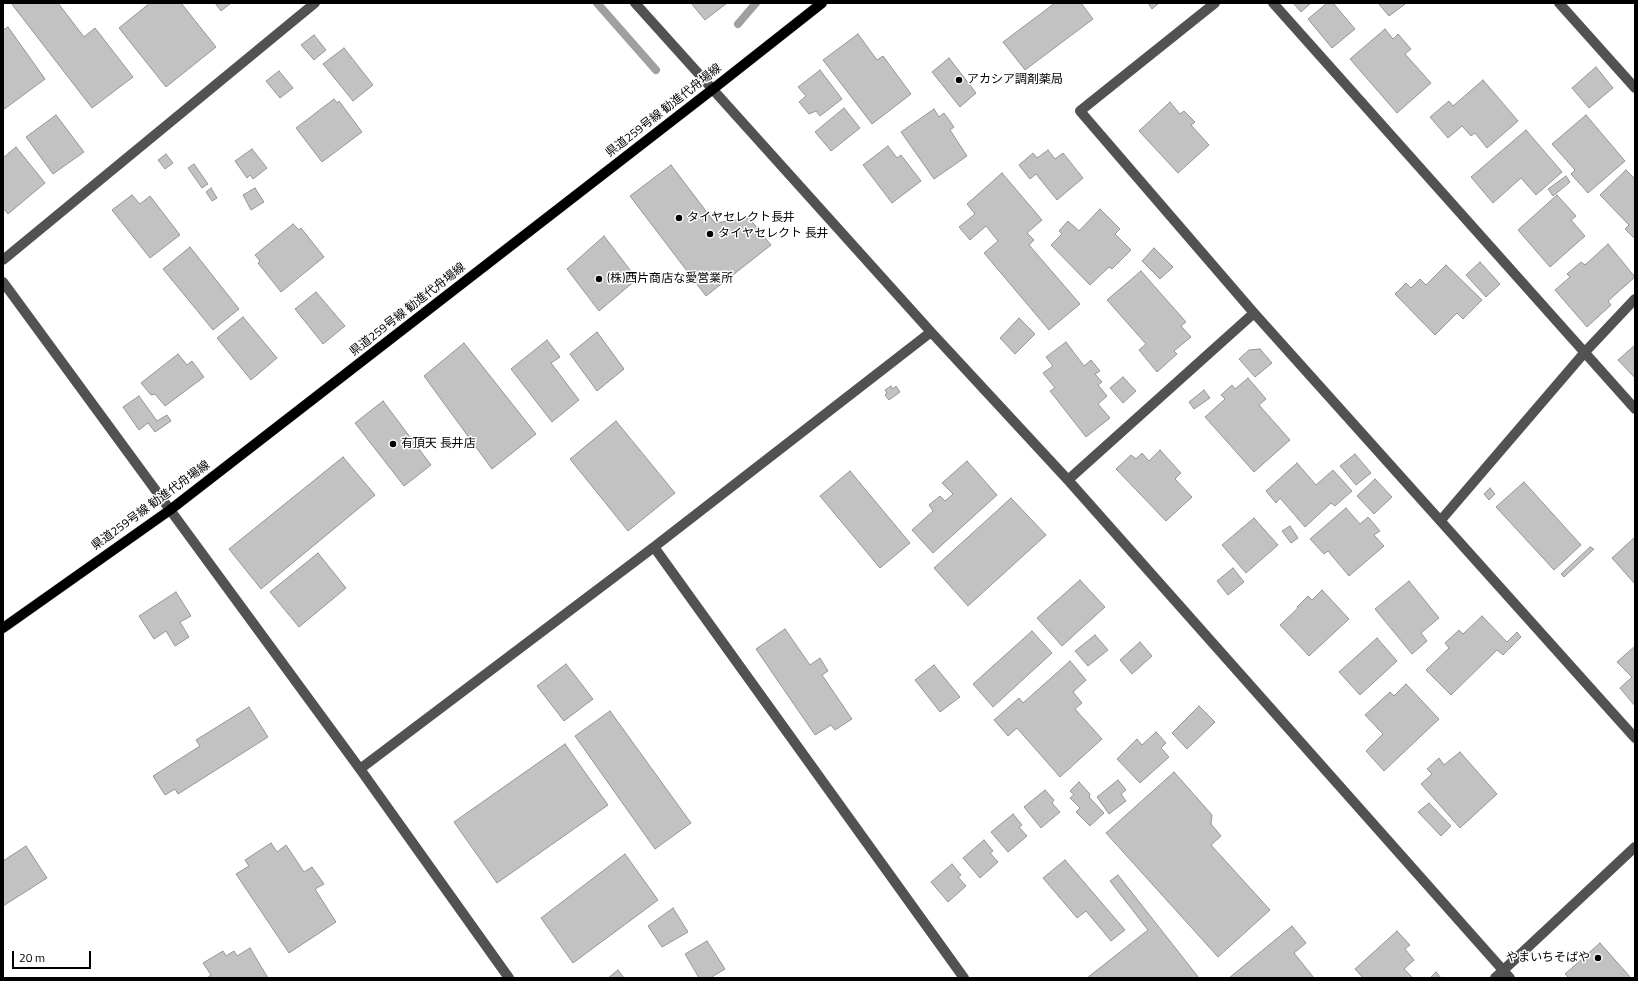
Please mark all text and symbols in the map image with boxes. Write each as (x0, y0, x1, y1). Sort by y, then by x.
street label: 県道259号線 勧進代舟場線 (603, 61, 725, 161)
place label: アカシア調剤薬局 (967, 73, 1063, 87)
marker: アカシア調剤薬局 (954, 75, 964, 85)
place label: タイヤセレクト長井 (687, 211, 795, 225)
marker: タイヤセレクト長井 (674, 213, 684, 223)
place label: タイヤセレクト 長井 (718, 227, 829, 241)
marker: タイヤセレクト 長井 (705, 229, 715, 239)
street label: 県道259号線 勧進代舟場線 (347, 260, 469, 360)
place label: (株)西片商店な愛営業所 (607, 272, 733, 286)
marker: (株)西片商店な愛営業所 (594, 274, 604, 284)
place label: 有頂天 長井店 (401, 437, 476, 451)
marker: 有頂天 長井店 (388, 439, 398, 449)
street label: 県道259号線 勧進代舟場線 (89, 458, 213, 554)
scale bar (14, 943, 93, 969)
text: 20 m (19, 948, 45, 967)
place label: やまいちそばや (1506, 951, 1590, 965)
marker: やまいちそばや (1593, 953, 1603, 963)

